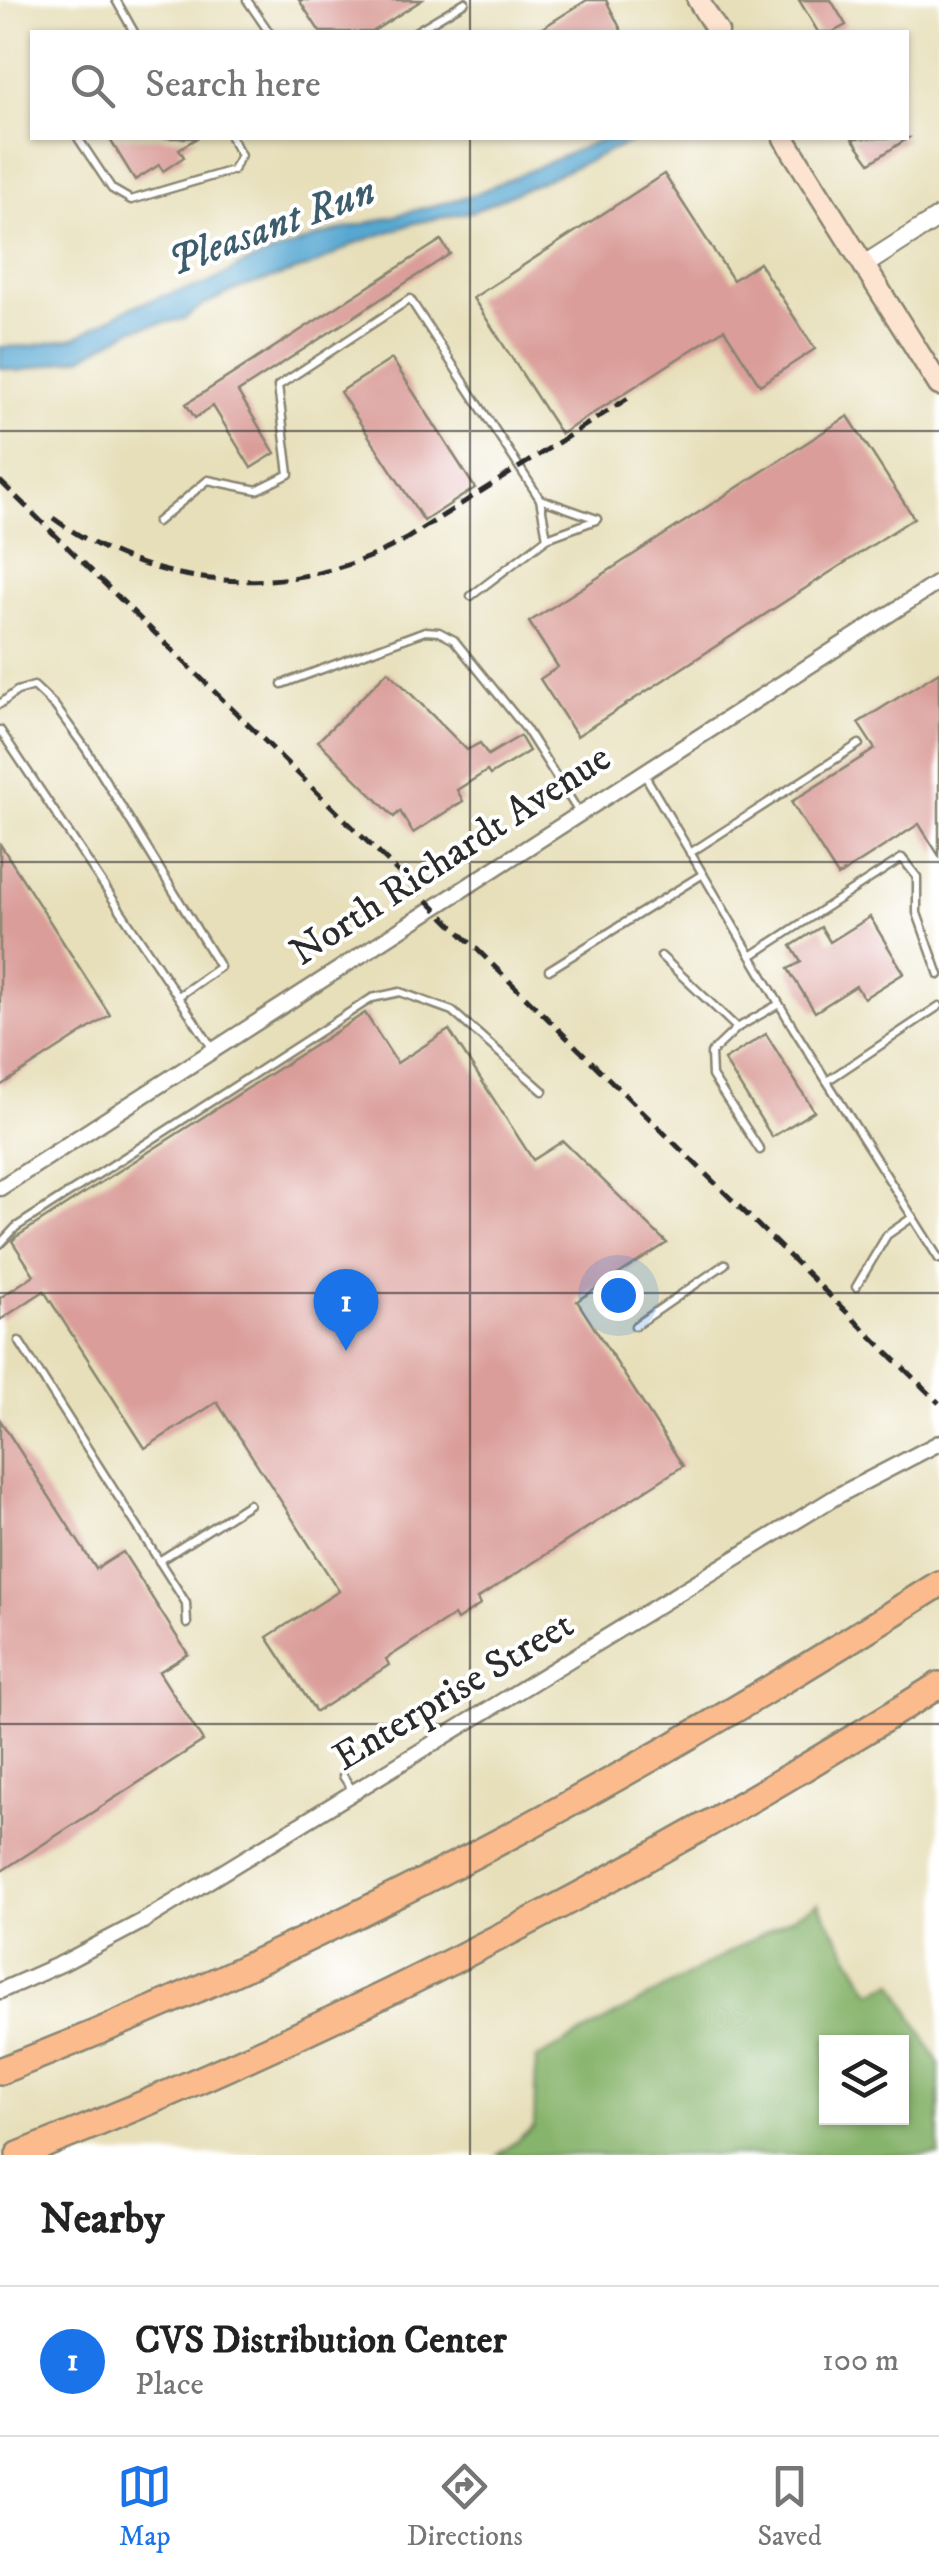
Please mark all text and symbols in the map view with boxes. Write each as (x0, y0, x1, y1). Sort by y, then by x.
search box (30, 30, 909, 140)
icon: search (65, 58, 120, 113)
text: Search here (145, 61, 321, 109)
water label: Pleasant Run (161, 165, 383, 289)
street label: North Richardt Avenue (281, 734, 621, 978)
pin: 1 (314, 1268, 378, 1351)
your location (593, 1270, 644, 1321)
street label: Enterprise Street (325, 1601, 583, 1783)
map controls (819, 2035, 909, 2125)
button: layers (819, 2035, 909, 2125)
text: Nearby (40, 2194, 164, 2246)
text: CVS Distribution Center (135, 2317, 507, 2365)
text: 1 (67, 2341, 78, 2381)
text: 100 m (822, 2341, 899, 2381)
text: Place (135, 2365, 204, 2405)
tab: Map (117, 2459, 172, 2554)
tab: Directions (407, 2459, 523, 2554)
tab: Saved (757, 2459, 822, 2554)

